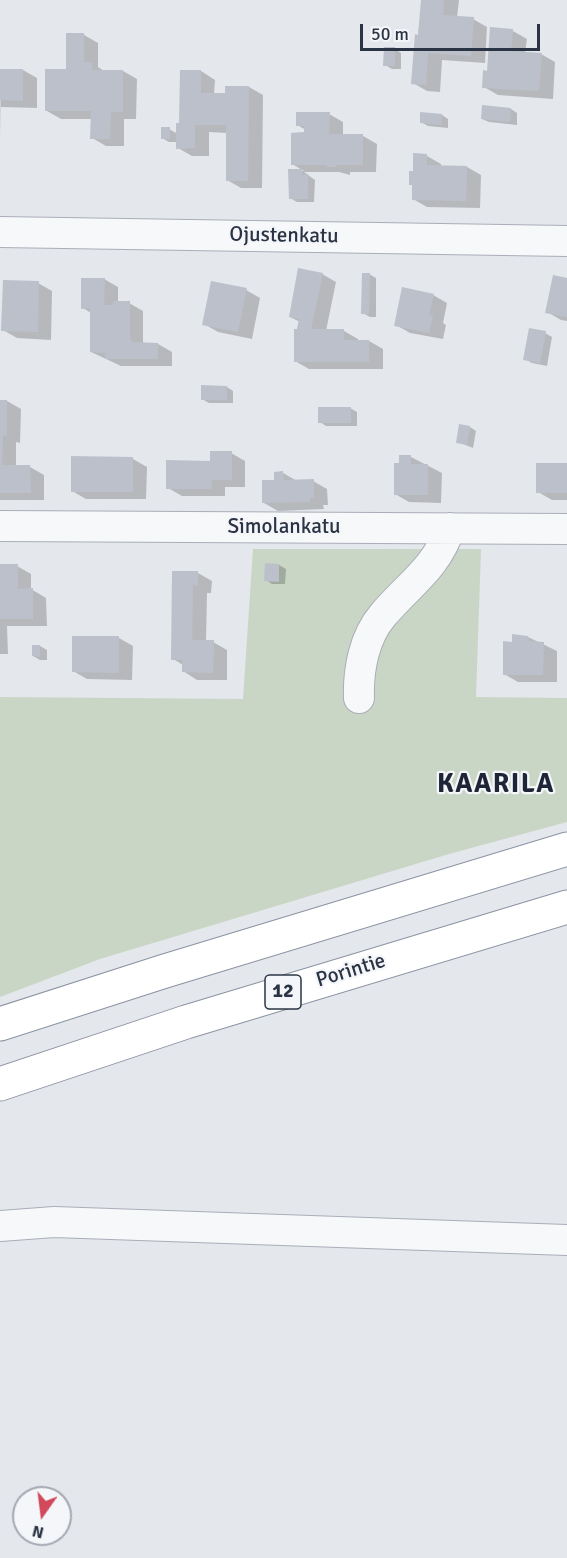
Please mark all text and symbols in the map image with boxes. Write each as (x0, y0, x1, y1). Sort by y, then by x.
scale bar (363, 12, 543, 50)
text: 50 m (371, 23, 409, 45)
street label: Ojustenkatu (229, 222, 339, 250)
street label: Simolankatu (227, 514, 341, 540)
district label: KAARILA (437, 769, 555, 801)
street label: Porintie (313, 949, 389, 993)
road number: 12 (265, 975, 301, 1009)
north arrow (12, 1486, 72, 1546)
text: N (30, 1520, 46, 1543)

